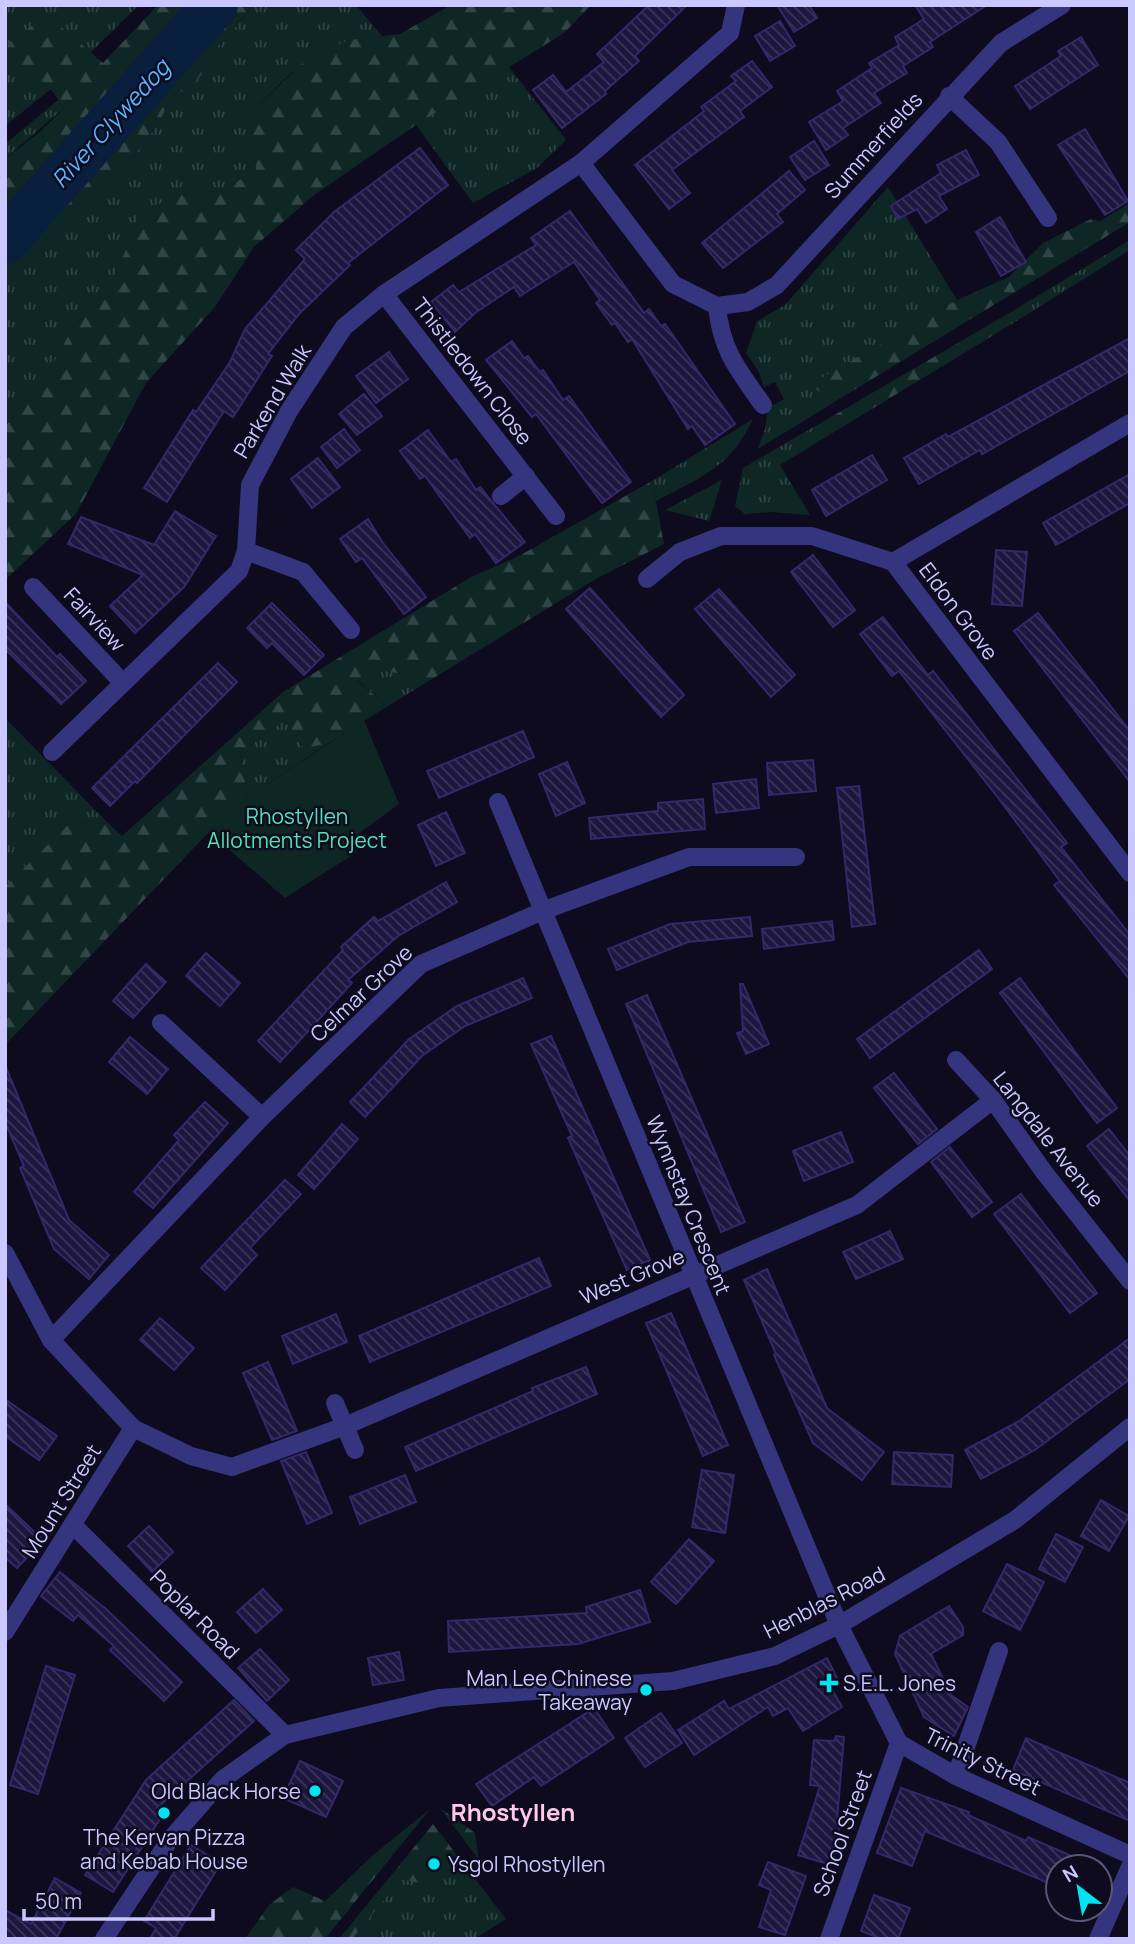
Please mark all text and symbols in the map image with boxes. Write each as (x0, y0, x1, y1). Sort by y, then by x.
water label: River Clywedog (44, 50, 178, 194)
street label: Summerfields (818, 86, 928, 204)
street label: Thistledown Close (407, 292, 539, 450)
street label: Parkend Walk (227, 338, 317, 463)
street label: Eldon Grove (913, 557, 1005, 665)
street label: Fairview (58, 581, 132, 657)
park label: Rhostyllen Allotments Project (207, 802, 387, 854)
street label: Celmar Grove (304, 938, 418, 1048)
street label: Langdale Avenue (987, 1065, 1111, 1213)
street label: Wynnstay Crescent (640, 1111, 738, 1299)
street label: West Grove (575, 1241, 689, 1311)
street label: Mount Street (15, 1439, 107, 1563)
street label: Henblas Road (758, 1559, 890, 1645)
street label: Poplar Road (144, 1563, 246, 1665)
place label: Man Lee Chinese Takeaway (466, 1664, 632, 1716)
place label: S.E.L. Jones (843, 1669, 956, 1697)
marker: S.E.L. Jones (821, 1675, 837, 1691)
marker: Man Lee Chinese Takeaway (638, 1682, 654, 1698)
street label: Trinity Street (920, 1721, 1046, 1801)
street label: School Street (806, 1766, 878, 1900)
place label: Old Black Horse (151, 1777, 301, 1805)
marker: Old Black Horse (307, 1783, 323, 1799)
district label: Rhostyllen (451, 1795, 575, 1828)
marker: The Kervan Pizza and Kebab House (156, 1805, 172, 1821)
place label: The Kervan Pizza and Kebab House (80, 1823, 248, 1875)
place label: Ysgol Rhostyllen (448, 1850, 605, 1878)
north arrow (1044, 1853, 1114, 1923)
marker: Ysgol Rhostyllen (426, 1856, 442, 1872)
text: N (1058, 1859, 1083, 1888)
scale bar (24, 1878, 214, 1922)
text: 50 m (35, 1887, 82, 1915)

